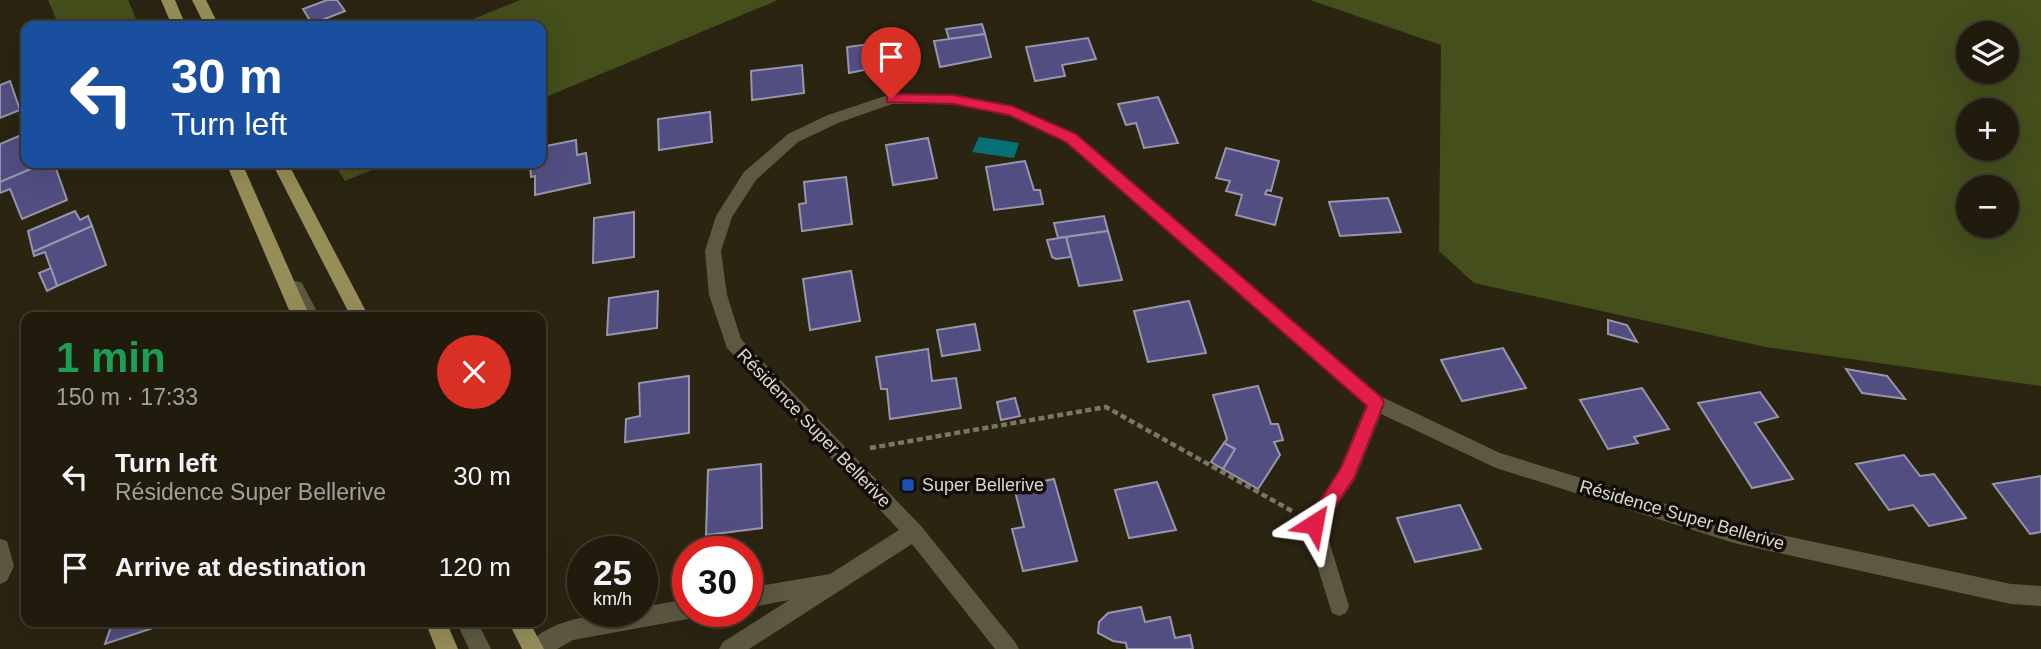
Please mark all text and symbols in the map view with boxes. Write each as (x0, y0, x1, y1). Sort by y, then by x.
map controls (1956, 21, 2019, 238)
button: layers (1956, 21, 2019, 84)
pin (861, 27, 921, 99)
icon: arrive (872, 38, 910, 76)
icon: left (56, 49, 147, 140)
text: 30 m (171, 49, 283, 103)
button: + (1956, 98, 2019, 161)
text: Turn left (171, 106, 287, 142)
button: − (1956, 175, 2019, 238)
text: 1 min (56, 334, 166, 381)
button: close (437, 335, 511, 409)
street label: Résidence Super Bellerive (733, 345, 895, 511)
text: 150 m · 17:33 (56, 384, 198, 410)
text: Turn left (115, 448, 217, 478)
icon: left (56, 458, 94, 496)
text: 30 m (453, 461, 511, 491)
place label: Super Bellerive (922, 475, 1044, 495)
street label: Résidence Super Bellerive (1577, 476, 1787, 554)
marker: Super Bellerive (900, 477, 916, 493)
text: Résidence Super Bellerive (115, 479, 386, 505)
position arrow (1277, 487, 1351, 561)
speed limit sign: 30 (672, 536, 763, 627)
icon: arrive (56, 549, 94, 587)
text: Arrive at destination (115, 552, 366, 582)
text: 120 m (439, 552, 511, 582)
text: 25 (593, 553, 632, 592)
text: km/h (593, 589, 632, 609)

